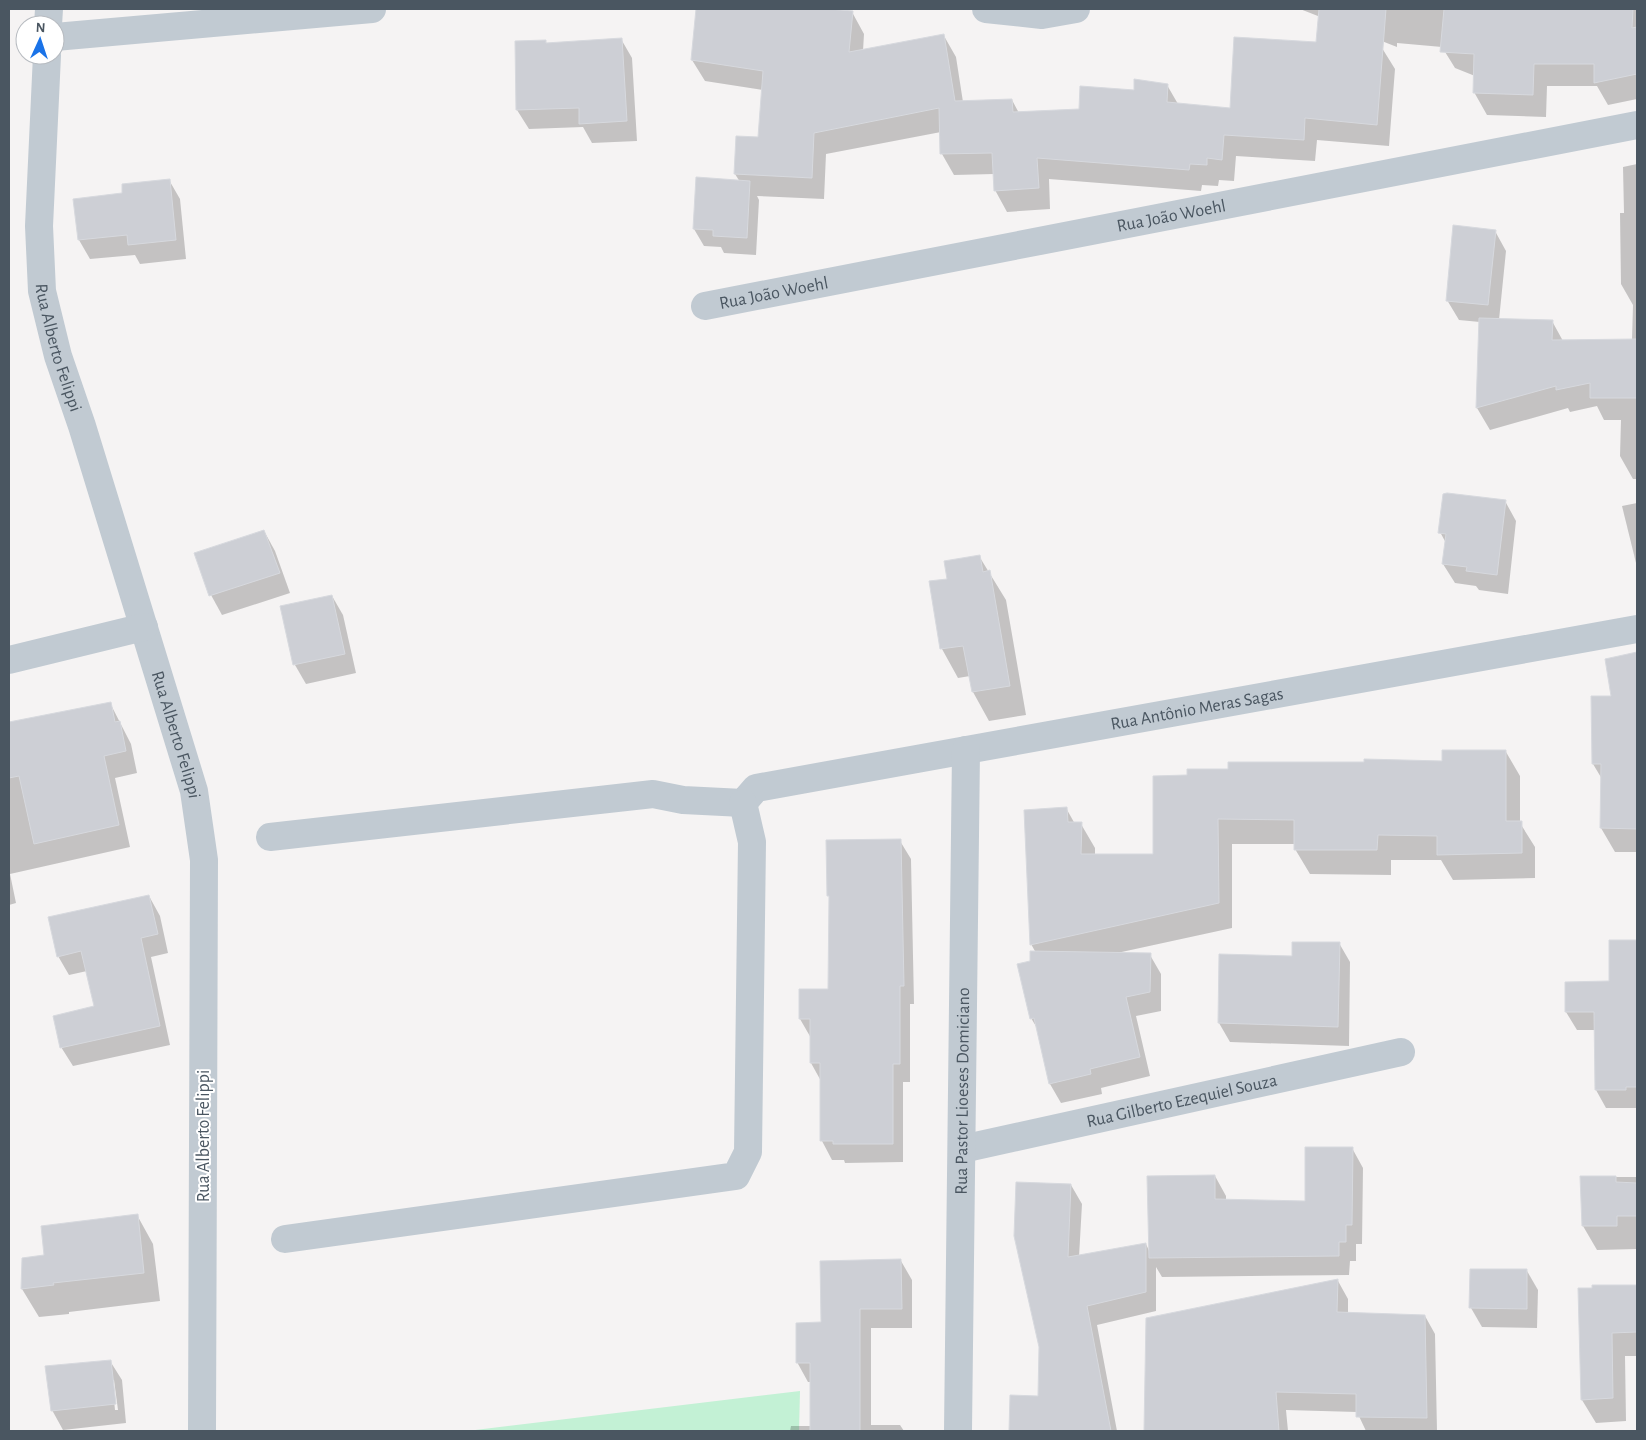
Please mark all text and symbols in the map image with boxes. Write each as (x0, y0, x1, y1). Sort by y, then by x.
north arrow (15, 15, 65, 65)
text: N (35, 21, 46, 35)
street label: Rua João Woehl (1115, 197, 1228, 236)
street label: Rua João Woehl (718, 274, 830, 313)
street label: Rua Alberto Felippi (32, 283, 84, 414)
street label: Rua Alberto Felippi (148, 669, 203, 800)
street label: Rua Antônio Meras Sagas (1109, 685, 1285, 734)
street label: Rua Pastor Lioeses Domiciano (953, 987, 973, 1195)
street label: Rua Alberto Felippi (195, 1070, 213, 1202)
street label: Rua Gilberto Ezequiel Souza (1085, 1072, 1279, 1131)

